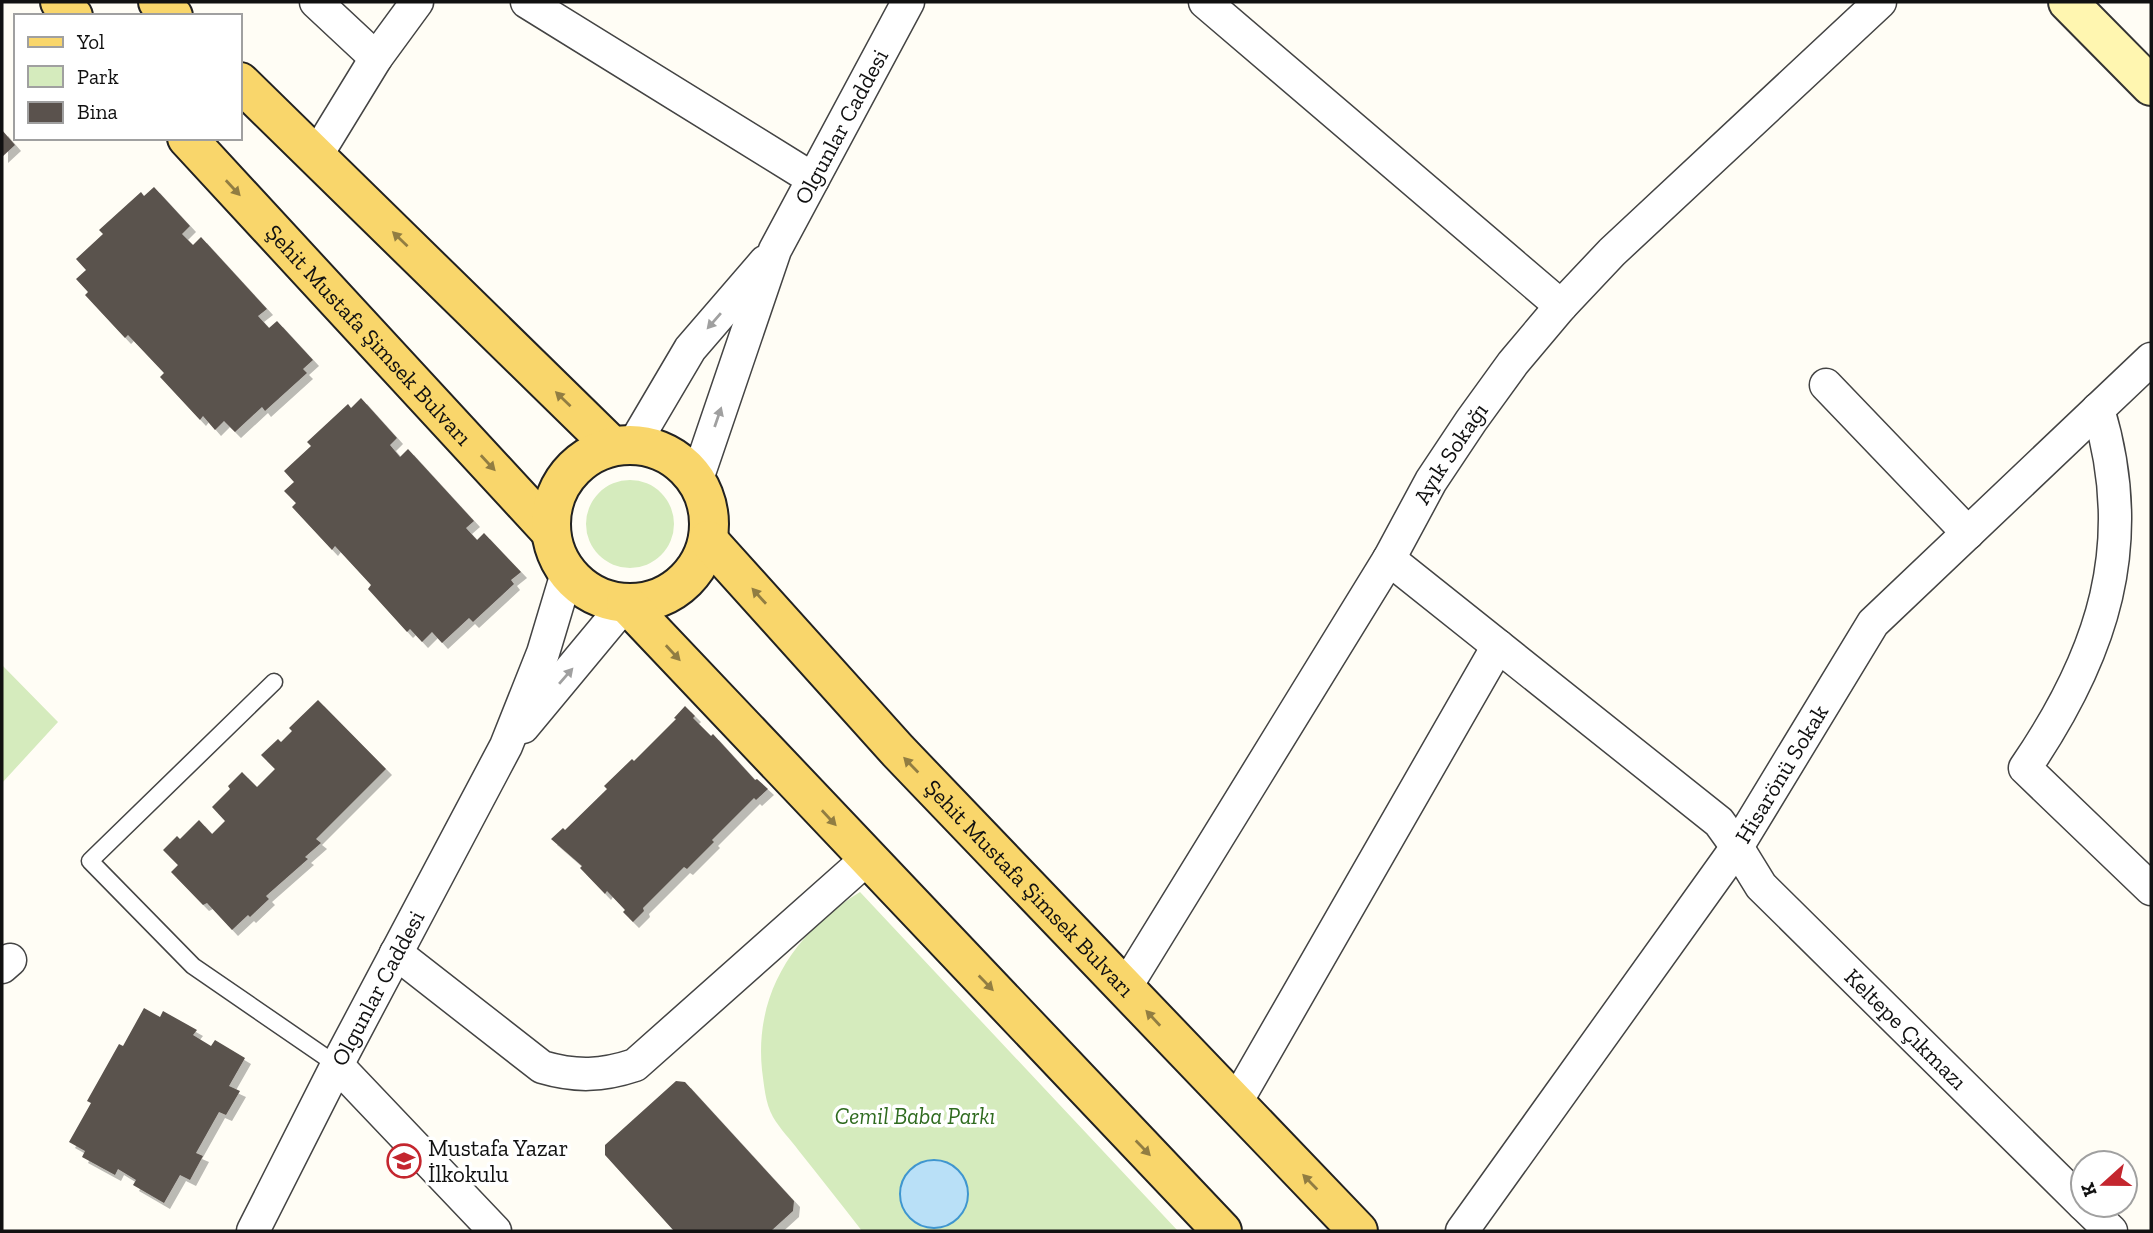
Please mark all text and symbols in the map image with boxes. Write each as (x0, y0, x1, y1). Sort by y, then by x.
legend (14, 14, 242, 140)
text: Yol (76, 29, 105, 54)
street label: Olgunlar Caddesi (788, 44, 894, 209)
text: Park (77, 64, 119, 89)
text: Bina (77, 99, 118, 124)
one-way arrow (225, 179, 241, 197)
street label: Şehit Mustafa Şimsek Bulvarı (260, 219, 478, 451)
one-way arrow (392, 231, 409, 248)
one-way arrow (707, 312, 722, 329)
one-way arrow (555, 391, 572, 407)
street label: Ayık Sokağı (1407, 397, 1494, 509)
one-way arrow (713, 406, 724, 427)
one-way arrow (479, 454, 495, 471)
one-way arrow (751, 587, 767, 605)
one-way arrow (664, 644, 680, 661)
one-way arrow (559, 667, 574, 685)
street label: Hisarönü Sokak (1729, 699, 1834, 848)
one-way arrow (903, 756, 920, 773)
street label: Şehit Mustafa Şimsek Bulvarı (919, 774, 1140, 1003)
one-way arrow (821, 809, 837, 826)
street label: Olgunlar Caddesi (325, 906, 430, 1071)
street label: Keltepe Çıkmazı (1839, 963, 1973, 1095)
one-way arrow (978, 974, 994, 992)
one-way arrow (1145, 1009, 1161, 1026)
park label: Cemil Baba Parkı (835, 1102, 995, 1130)
place label: Mustafa Yazar İlkokulu (428, 1134, 568, 1188)
one-way arrow (1134, 1139, 1150, 1156)
school or university icon: Mustafa Yazar İlkokulu (385, 1142, 423, 1180)
north arrow (2069, 1149, 2139, 1219)
one-way arrow (1303, 1174, 1319, 1191)
text: K (2075, 1180, 2102, 1200)

